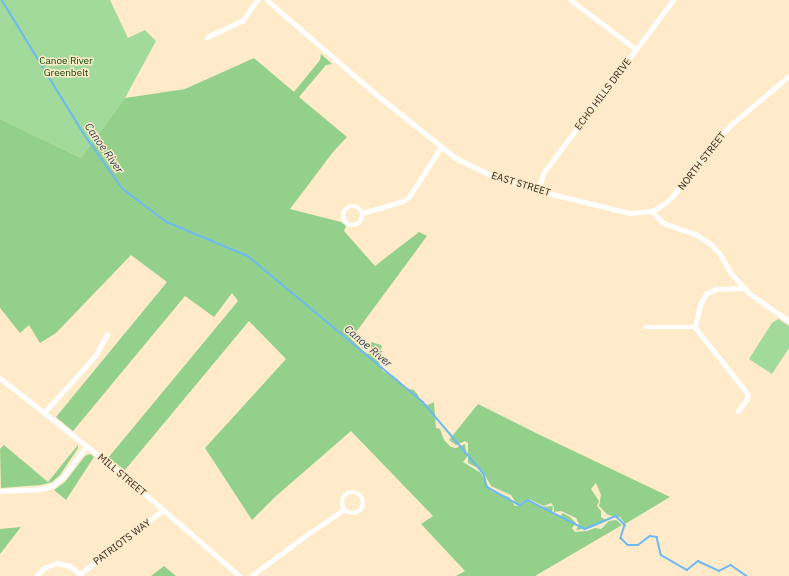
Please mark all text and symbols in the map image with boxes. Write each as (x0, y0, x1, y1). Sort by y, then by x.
park label: Canoe River Greenbelt (39, 54, 93, 78)
street label: ECHO HILLS DRIVE (572, 56, 634, 132)
water label: Canoe River (82, 120, 126, 176)
street label: NORTH STREET (676, 129, 728, 193)
street label: EAST STREET (490, 169, 552, 199)
water label: Canoe River (342, 322, 394, 370)
street label: MILL STREET (95, 451, 149, 499)
street label: PATRIOTS WAY (91, 517, 153, 567)

